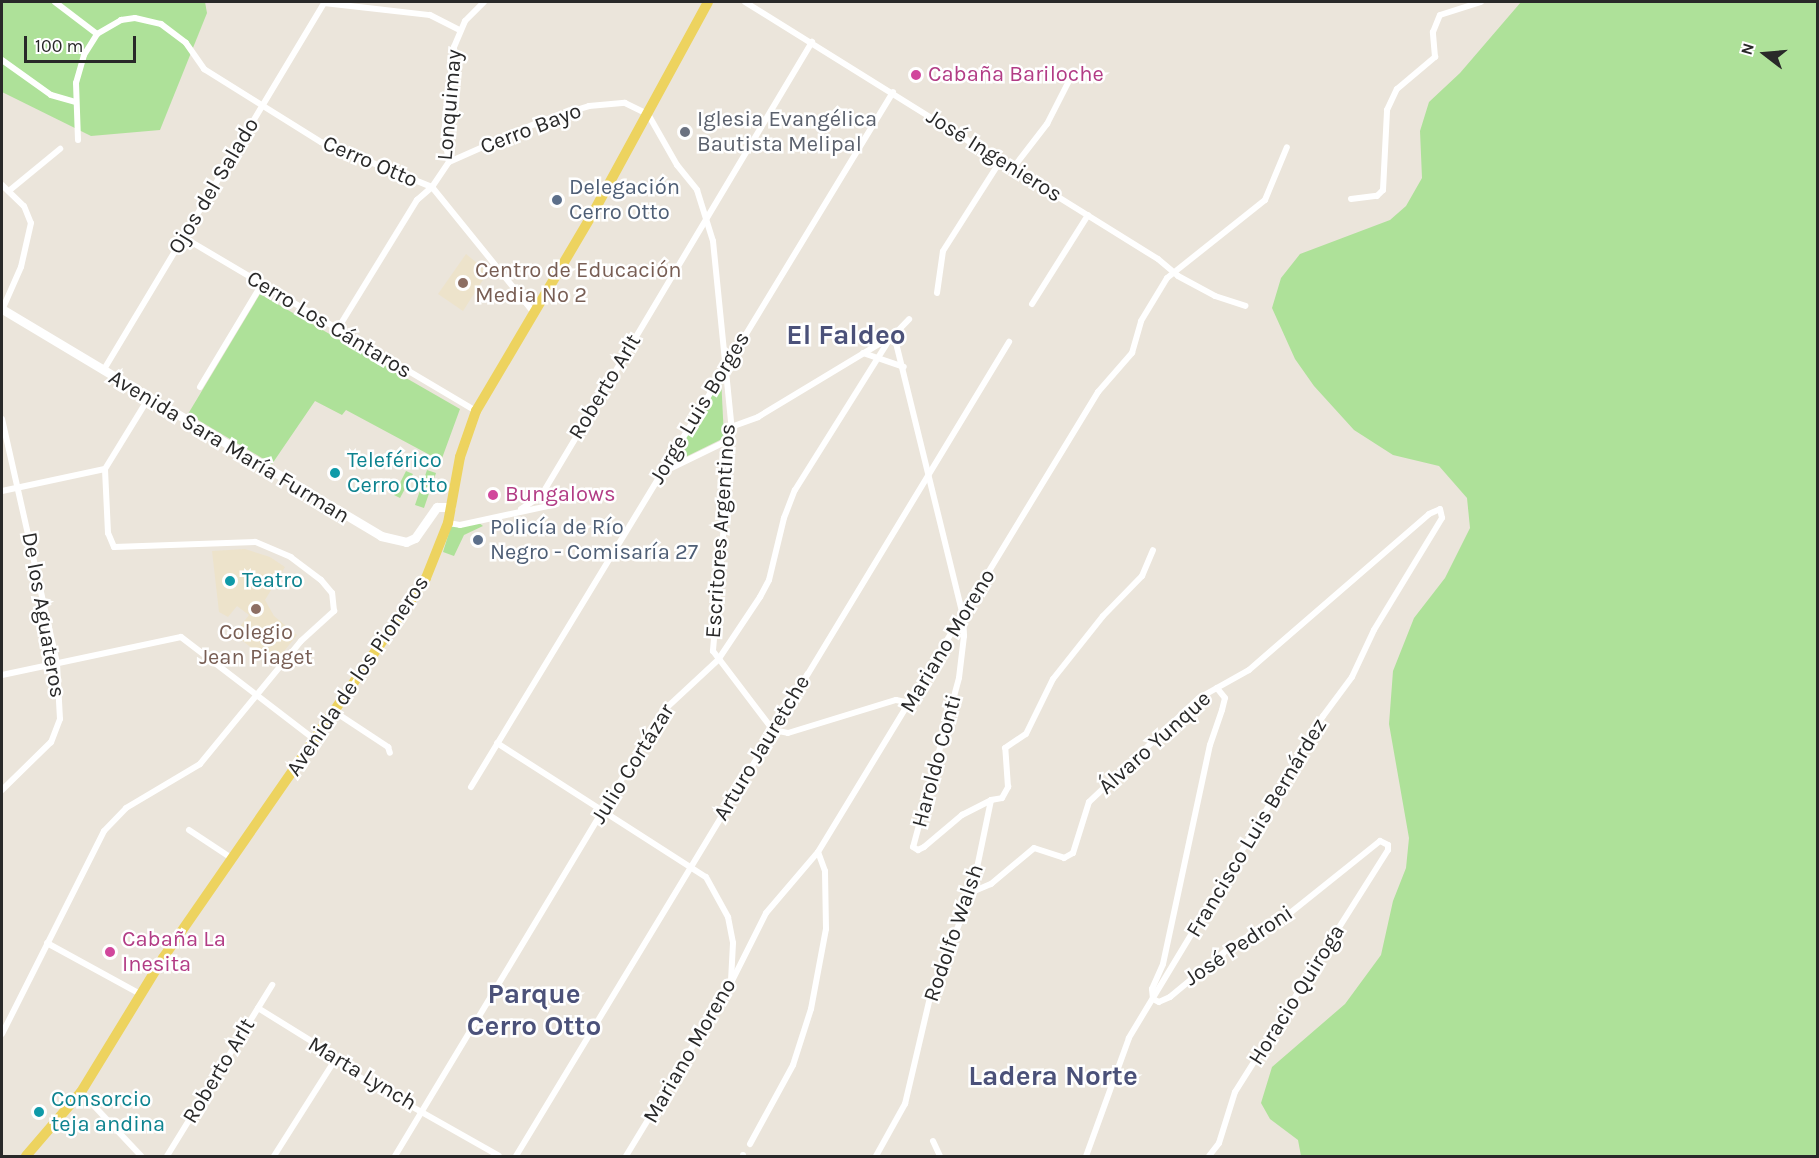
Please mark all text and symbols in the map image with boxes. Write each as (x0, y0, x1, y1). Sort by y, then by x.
scale bar (27, 24, 140, 62)
north arrow (1735, 24, 1795, 84)
text: 100 m (35, 35, 83, 57)
text: N (1736, 41, 1758, 57)
street label: Lonquimay (432, 48, 468, 162)
place label: Cabaña Bariloche (928, 62, 1104, 88)
marker: Cabaña Bariloche (909, 68, 923, 82)
street label: Cerro Bayo (477, 98, 585, 160)
street label: José Ingenieros (921, 104, 1067, 208)
place label: Iglesia Evangélica Bautista Melipal (697, 106, 877, 158)
street label: Ojos del Salado (163, 113, 265, 259)
marker: Iglesia Evangélica Bautista Melipal (678, 125, 692, 139)
street label: Cerro Otto (318, 130, 422, 194)
place label: Delegación Cerro Otto (569, 174, 680, 226)
marker: Delegación Cerro Otto (550, 193, 564, 207)
place label: Centro de Educación Media Nº 2 (475, 257, 681, 308)
street label: Cerro Los Cántaros (242, 265, 416, 385)
marker: Centro de Educación Media Nº 2 (456, 276, 470, 290)
district label: El Faldeo (786, 318, 906, 352)
street label: Jorge Luis Borges (644, 327, 756, 489)
street label: Roberto Arlt (563, 329, 647, 445)
street label: Avenida Sara María Furman (104, 365, 354, 529)
street label: Escritores Argentinos (700, 423, 742, 639)
place label: Teleférico Cerro Otto (347, 447, 448, 499)
marker: Teleférico Cerro Otto (328, 466, 342, 480)
place label: Bungalows (505, 482, 615, 508)
marker: Bungalows (486, 488, 500, 502)
place label: Policía de Río Negro - Comisaría 27 (490, 514, 698, 566)
street label: De los Aguateros (15, 530, 71, 700)
marker: Policía de Río Negro - Comisaría 27 (471, 533, 485, 547)
street label: Mariano Moreno (895, 564, 1001, 718)
place label: Teatro (242, 568, 303, 594)
street label: Avenida de los Pioneros (281, 571, 435, 781)
marker: Teatro (223, 574, 237, 588)
marker: Colegio Jean Piaget (249, 602, 263, 616)
place label: Colegio Jean Piaget (199, 619, 313, 670)
street label: Arturo Jauretche (708, 670, 816, 826)
street label: Álvaro Yunque (1093, 686, 1217, 800)
street label: Haroldo Conti (907, 691, 967, 831)
street label: Julio Cortázar (586, 699, 680, 829)
street label: Francisco Luis Bernárdez (1181, 714, 1333, 942)
street label: Rodolfo Walsh (918, 861, 990, 1005)
street label: José Pedroni (1180, 900, 1298, 992)
street label: Horacio Quiroga (1243, 920, 1351, 1070)
place label: Cabaña La Inesita (122, 926, 226, 978)
marker: Cabaña La Inesita (103, 945, 117, 959)
street label: Mariano Moreno (638, 974, 742, 1128)
district label: Parque Cerro Otto (467, 977, 601, 1043)
street label: Roberto Arlt (177, 1013, 261, 1129)
street label: Marta Lynch (303, 1031, 421, 1117)
district label: Ladera Norte (968, 1059, 1138, 1093)
place label: Consorcio teja andina (51, 1086, 165, 1138)
marker: Consorcio teja andina (32, 1105, 46, 1119)

